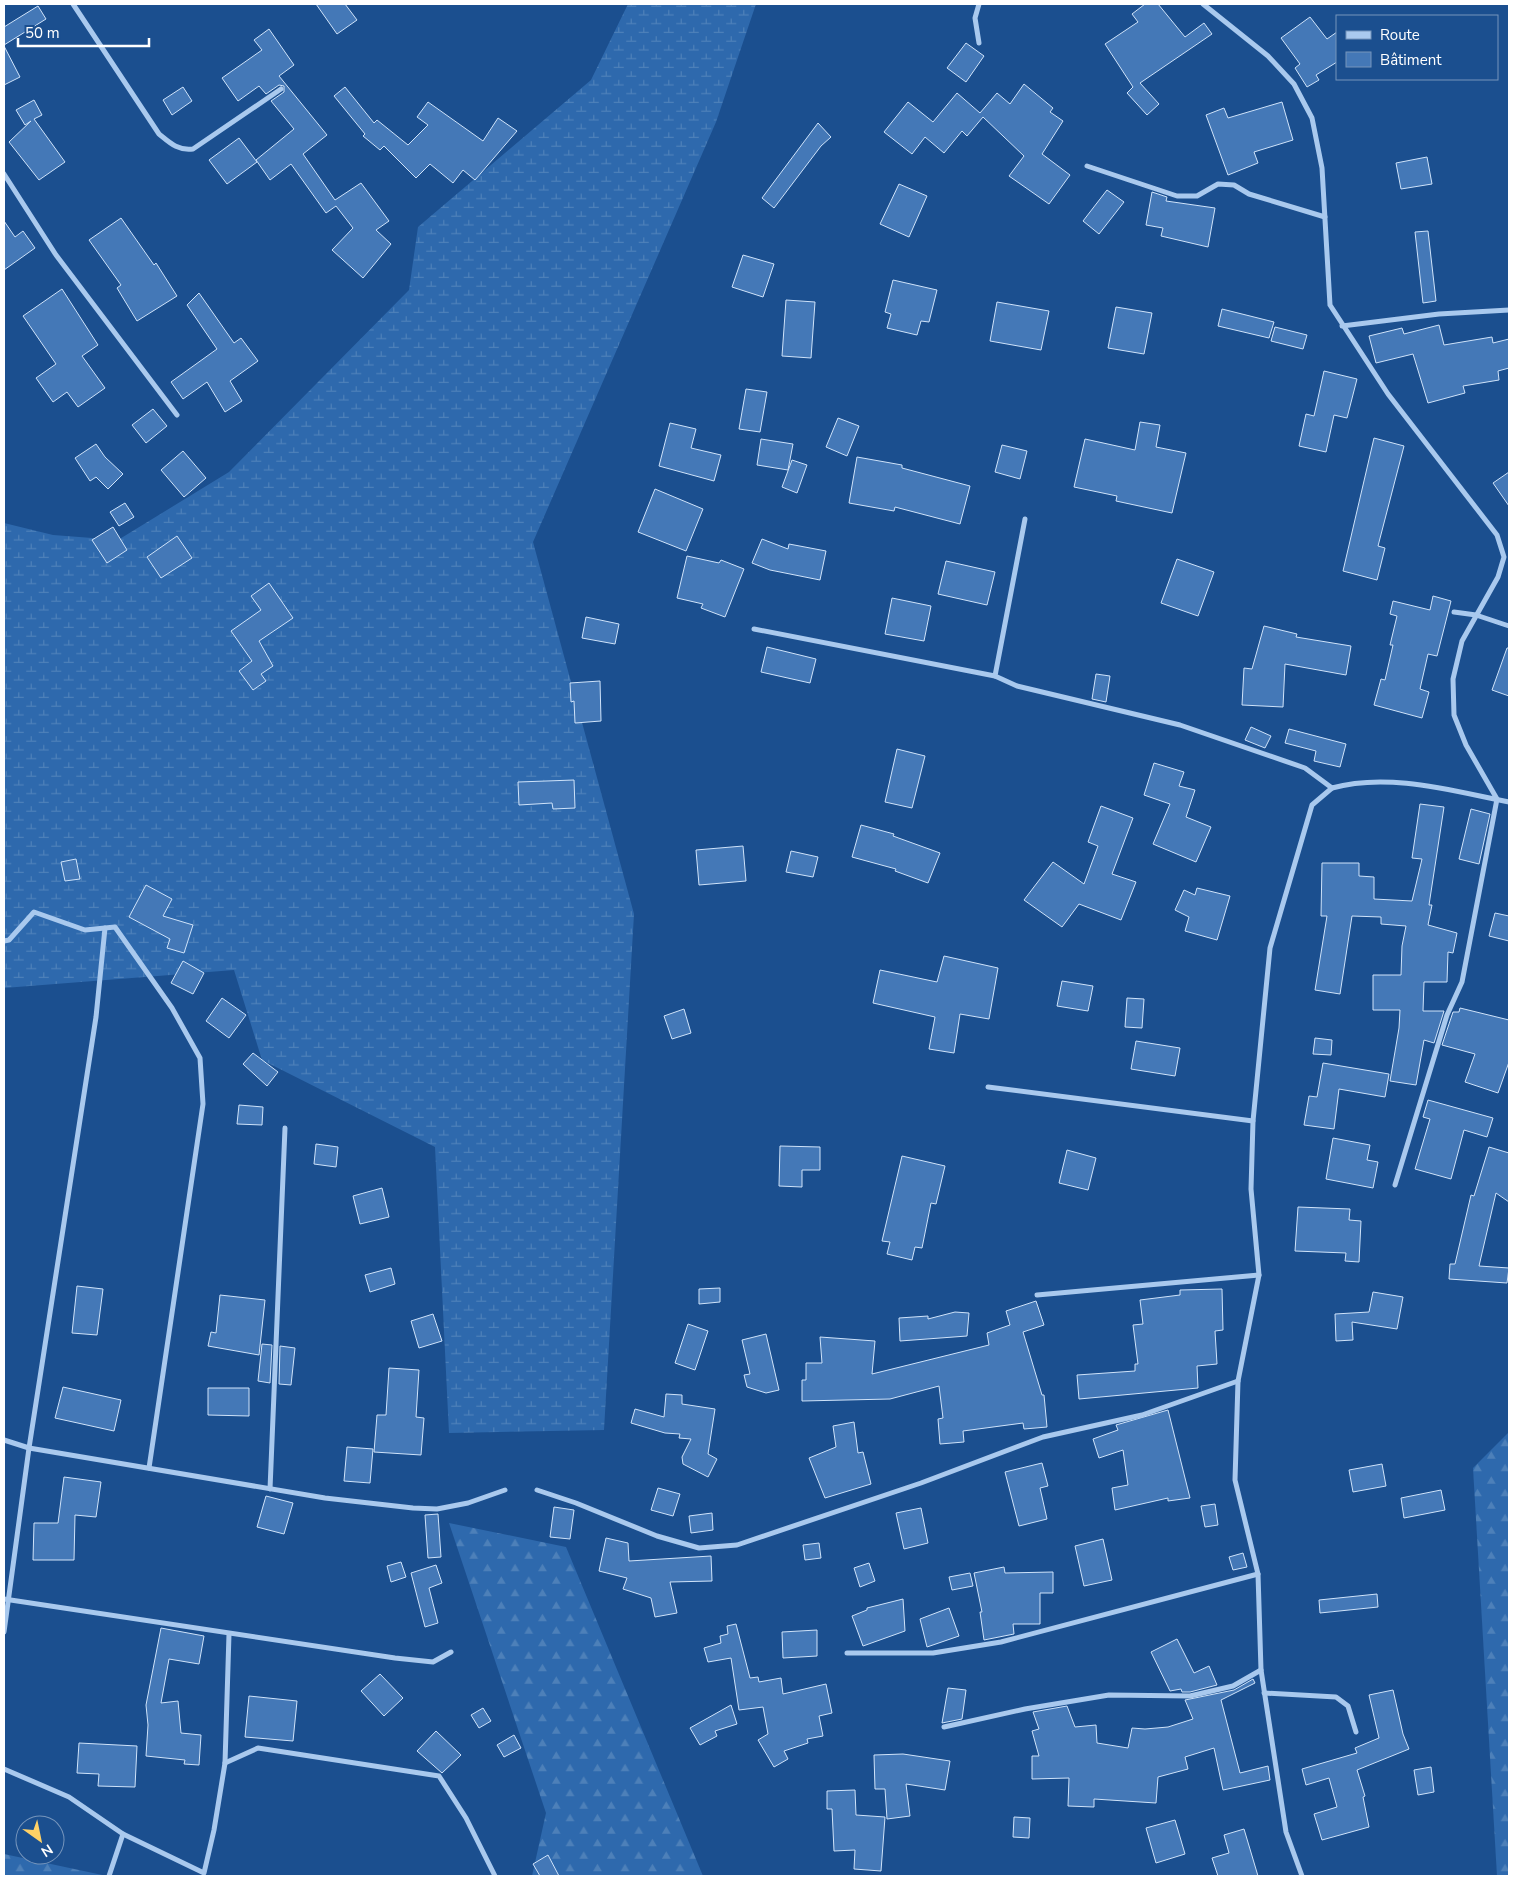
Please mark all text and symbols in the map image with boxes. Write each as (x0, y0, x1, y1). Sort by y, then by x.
scale bar (18, 15, 149, 47)
legend (1336, 15, 1498, 80)
text: 50 m (25, 23, 60, 43)
text: Route (1380, 25, 1420, 45)
text: Bâtiment (1380, 50, 1442, 70)
north arrow (15, 1815, 65, 1865)
text: N (37, 1840, 56, 1861)

